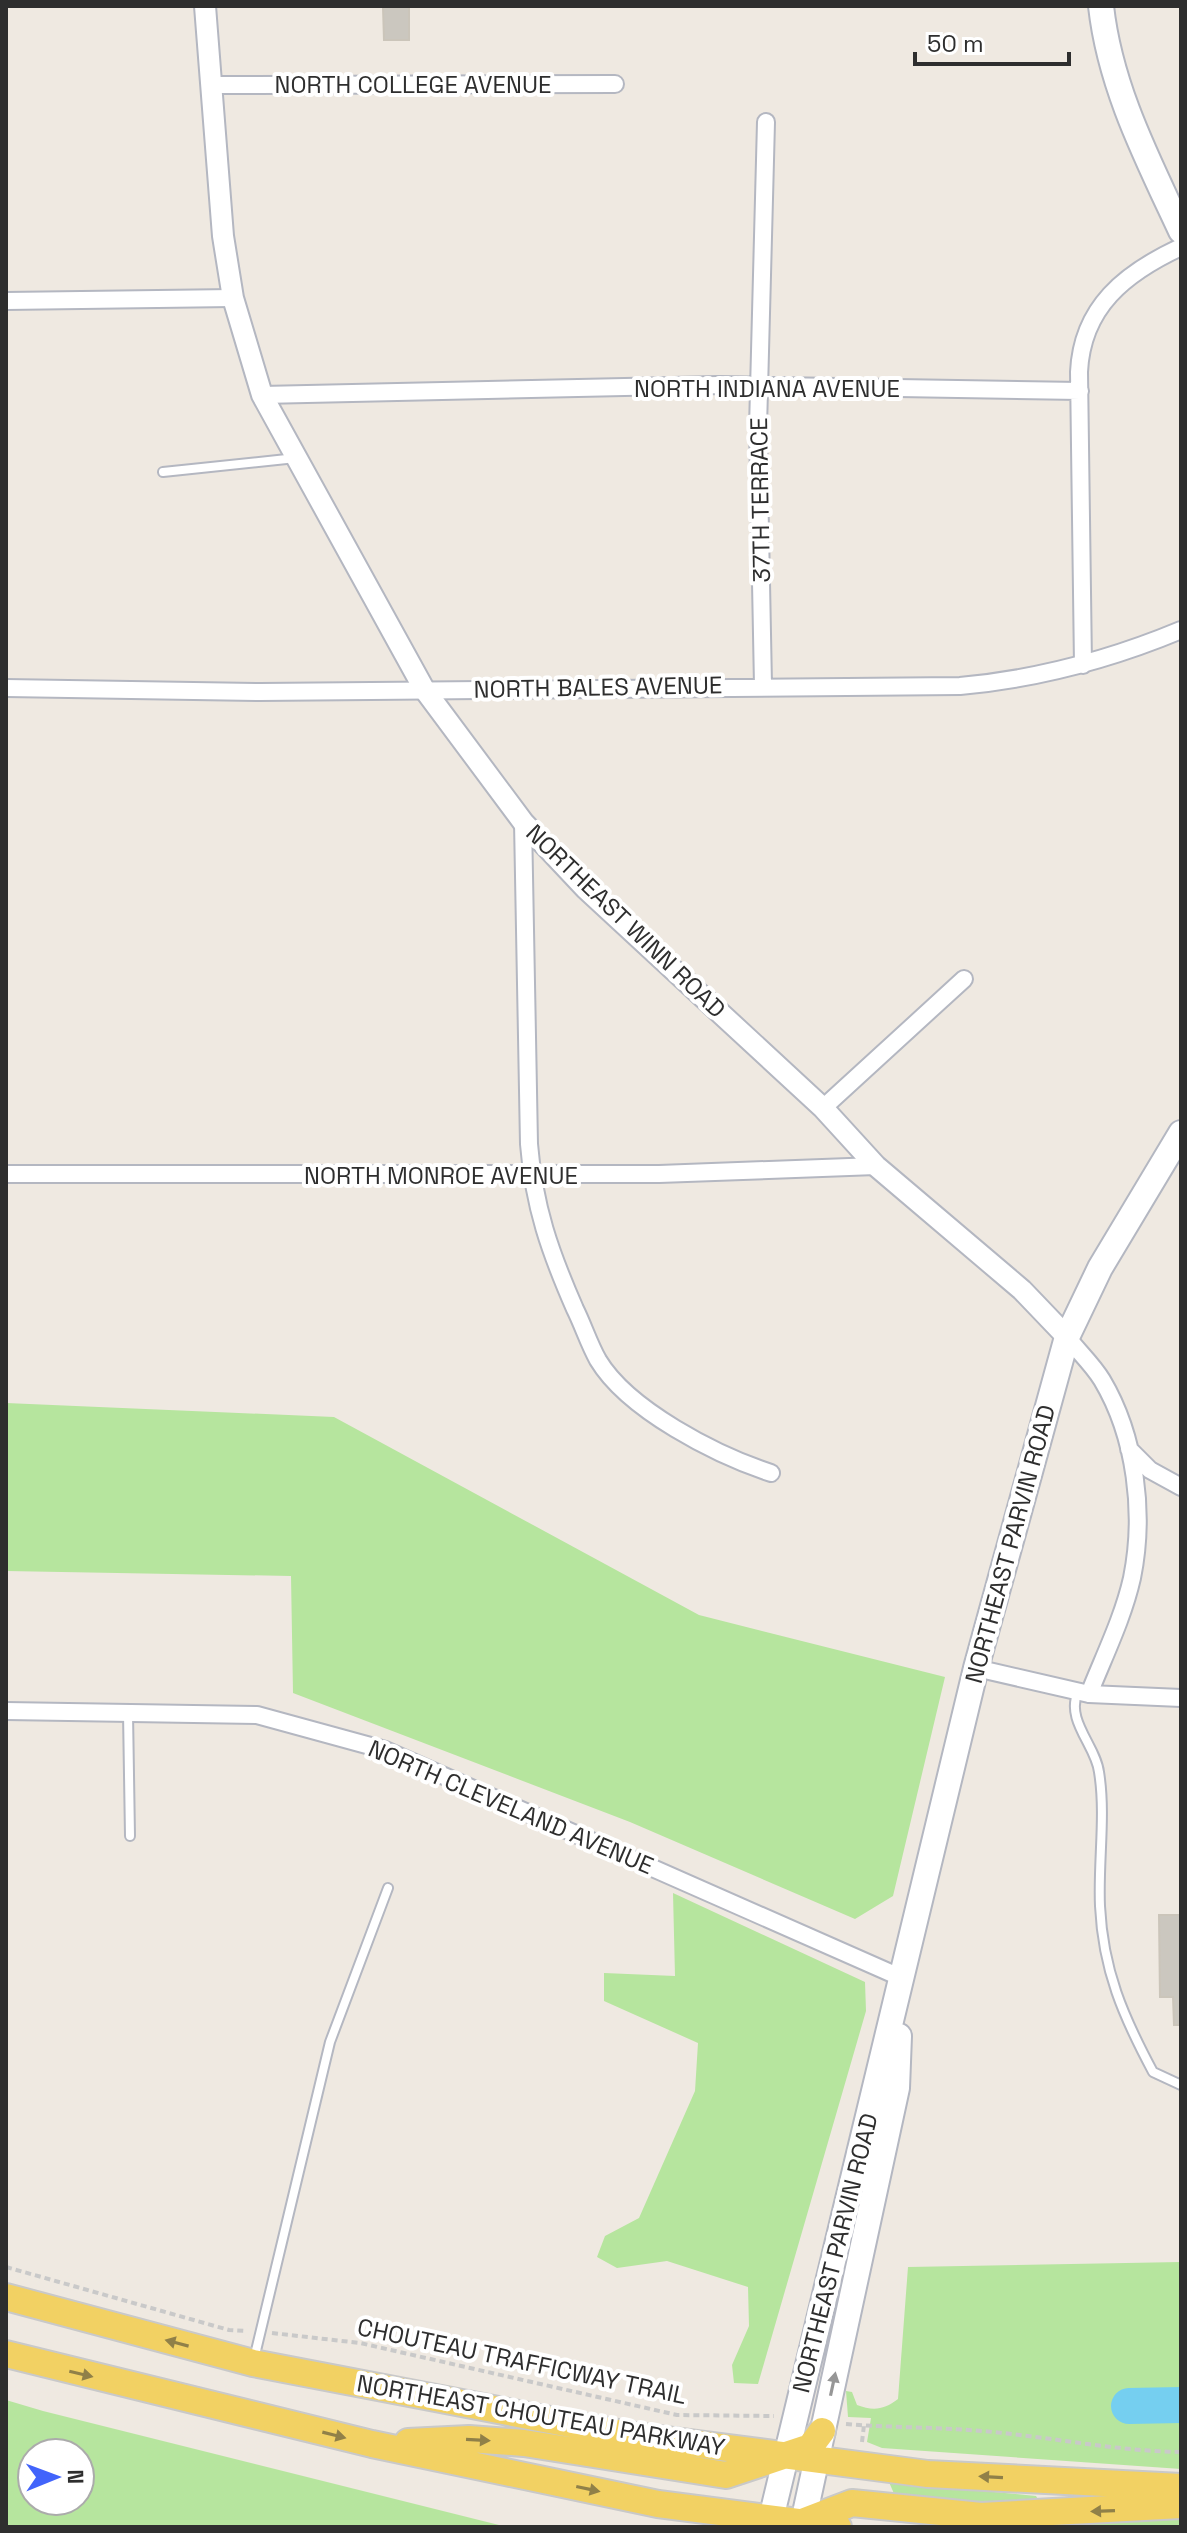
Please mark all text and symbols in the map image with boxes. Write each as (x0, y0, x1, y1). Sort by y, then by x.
scale bar (915, 16, 1069, 66)
text: 50 m (927, 28, 984, 59)
street label: NORTH COLLEGE AVENUE (275, 69, 551, 100)
street label: NORTH INDIANA AVENUE (634, 373, 900, 404)
street label: 37TH TERRACE (743, 417, 777, 583)
street label: NORTH BALES AVENUE (473, 669, 723, 705)
street label: NORTHEAST WINN ROAD (520, 818, 732, 1024)
street label: NORTH MONROE AVENUE (304, 1160, 578, 1191)
street label: NORTHEAST PARVIN ROAD (958, 1401, 1062, 1687)
street label: NORTH CLEVELAND AVENUE (364, 1733, 658, 1881)
street label: NORTHEAST PARVIN ROAD (785, 2110, 885, 2396)
street label: CHOUTEAU TRAFFICWAY TRAIL (355, 2311, 689, 2411)
one-way arrow (165, 2337, 190, 2349)
street label: NORTHEAST CHOUTEAU PARKWAY (355, 2367, 728, 2463)
one-way arrow (69, 2368, 94, 2381)
one-way arrow (827, 2371, 840, 2396)
one-way arrow (322, 2429, 347, 2441)
one-way arrow (466, 2434, 491, 2447)
north arrow (16, 2437, 96, 2517)
text: N (62, 2469, 90, 2484)
one-way arrow (978, 2470, 1003, 2483)
one-way arrow (576, 2483, 601, 2496)
one-way arrow (1090, 2505, 1115, 2518)

